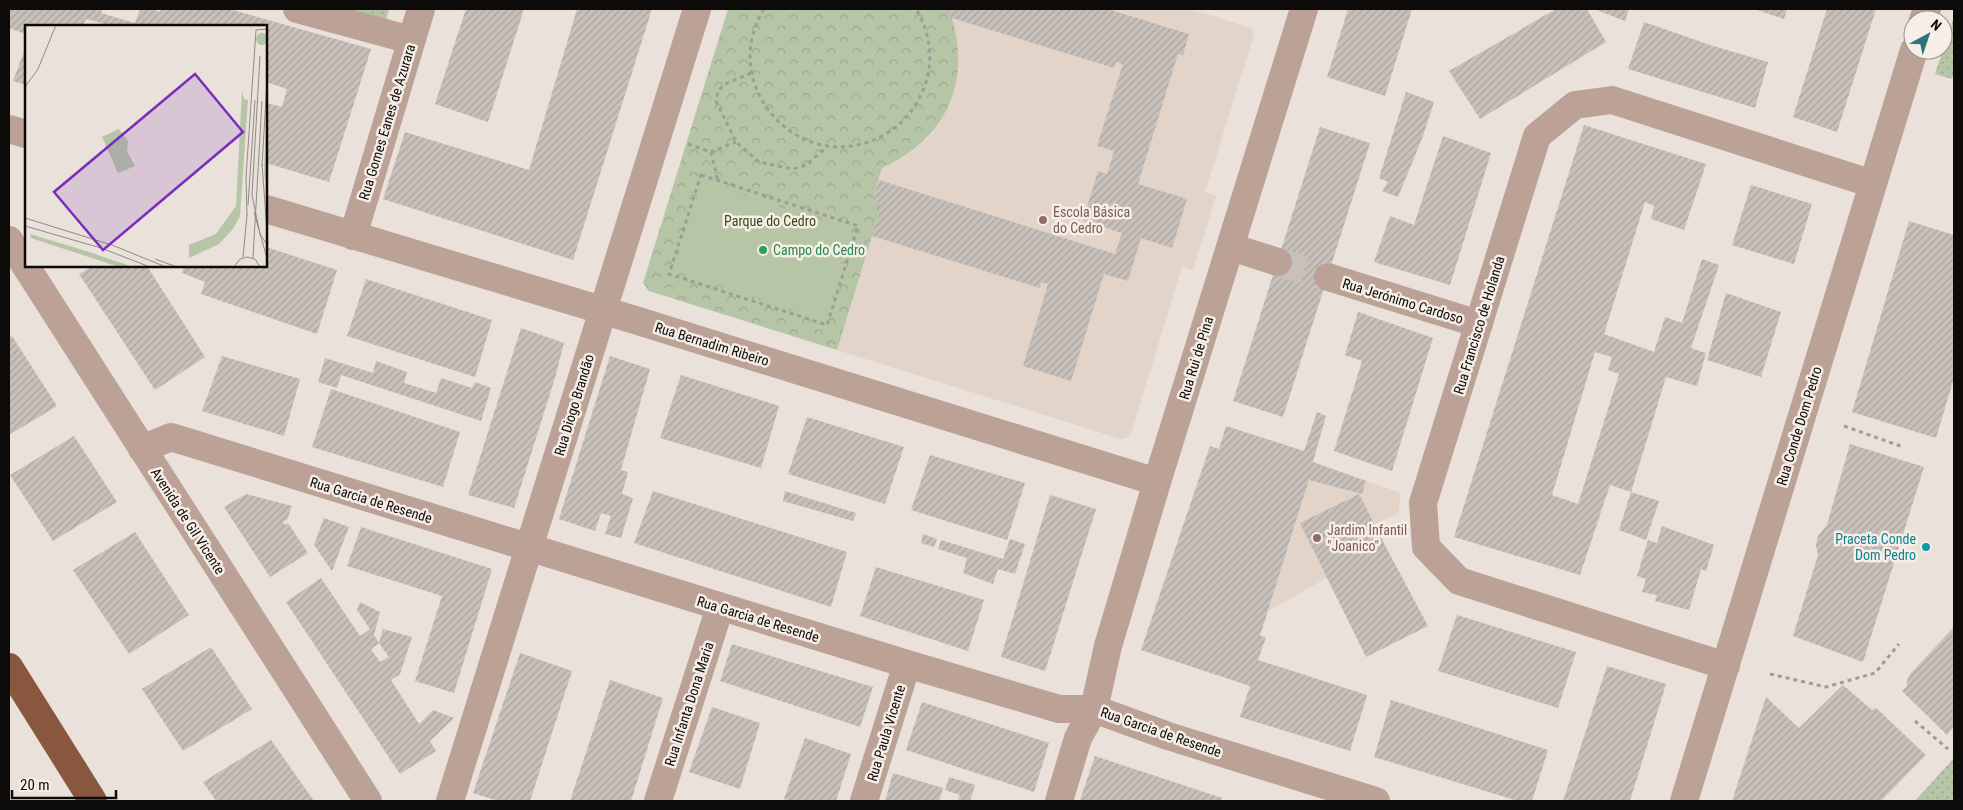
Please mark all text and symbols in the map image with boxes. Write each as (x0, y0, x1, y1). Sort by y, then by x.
north arrow (1903, 10, 1953, 60)
text: N (1928, 16, 1945, 34)
inset map (25, 25, 268, 268)
street label: Rua Gomes Eanes de Azurara (356, 42, 418, 202)
place label: Escola Básica do Cedro (1053, 204, 1130, 236)
park label: Parque do Cedro (724, 213, 816, 229)
marker: Escola Básica do Cedro (1037, 214, 1049, 226)
place label: Campo do Cedro (773, 242, 865, 258)
marker: Campo do Cedro (757, 244, 769, 256)
street label: Rua Francisco de Holanda (1450, 254, 1508, 396)
street label: Rua Jerónimo Cardoso (1341, 275, 1465, 327)
street label: Rua Rui de Pina (1176, 315, 1216, 401)
street label: Rua Bernadim Ribeiro (653, 319, 771, 369)
street label: Rua Diogo Brandão (551, 352, 597, 458)
street label: Rua Conde Dom Pedro (1773, 365, 1825, 487)
street label: Avenida de Gil Vicente (148, 465, 229, 577)
street label: Rua Garcia de Resende (308, 474, 434, 526)
place label: Jardim Infantil "Joanico" (1327, 522, 1407, 554)
place label: Praceta Conde Dom Pedro (1835, 531, 1916, 563)
marker: Jardim Infantil "Joanico" (1311, 532, 1323, 544)
marker: Praceta Conde Dom Pedro (1920, 541, 1932, 553)
street label: Rua Garcia de Resende (695, 593, 821, 645)
street label: Rua Infanta Dona Maria (661, 640, 717, 768)
street label: Rua Paula Vicente (864, 682, 908, 783)
street label: Rua Garcia de Resende (1098, 704, 1224, 760)
scale bar (12, 768, 116, 800)
text: 20 m (20, 776, 50, 794)

